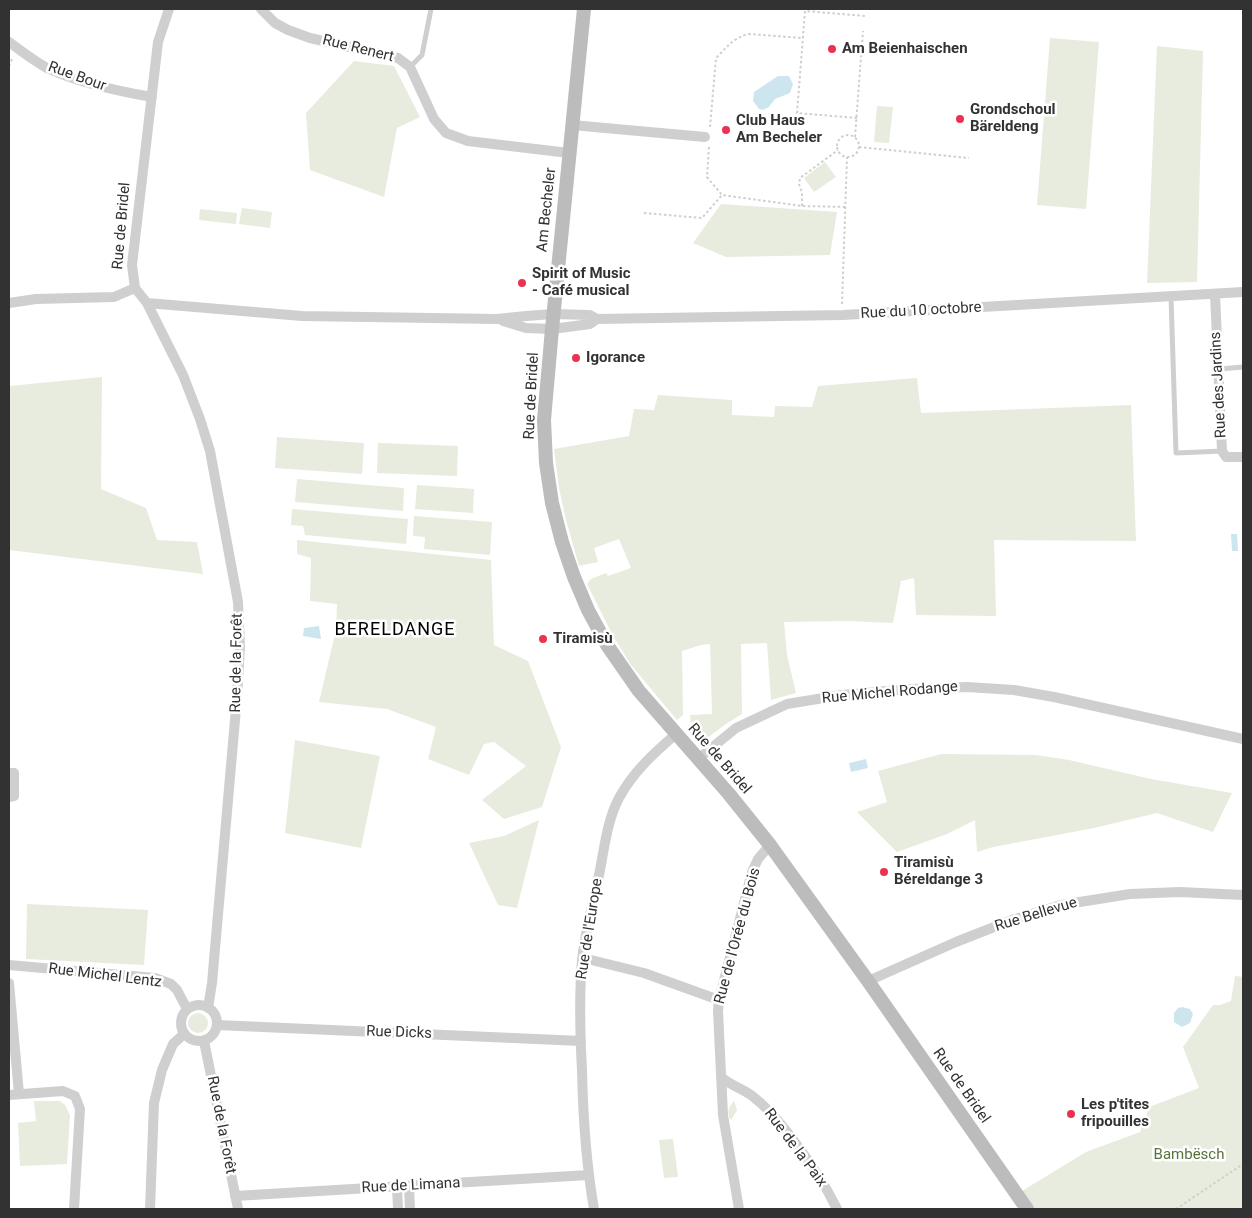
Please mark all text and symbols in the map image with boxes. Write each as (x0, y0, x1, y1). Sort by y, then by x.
street label: Rue Renert (320, 31, 396, 67)
place label: Am Beienhaischen (842, 40, 968, 58)
marker: Am Beienhaischen (826, 43, 838, 55)
street label: Rue Bour (46, 58, 108, 96)
place label: Grondschoul Bäreldeng (970, 101, 1056, 136)
place label: Club Haus Am Becheler (736, 112, 822, 147)
marker: Grondschoul Bäreldeng (954, 113, 966, 125)
marker: Club Haus Am Becheler (720, 124, 732, 136)
street label: Am Becheler (534, 167, 560, 253)
street label: Rue de Bridel (109, 182, 135, 270)
place label: Spirit of Music - Café musical (532, 265, 630, 300)
marker: Spirit of Music - Café musical (516, 277, 528, 289)
street label: Rue du 10 octobre (860, 299, 982, 323)
street label: Rue des Jardins (1207, 331, 1231, 439)
place label: Igorance (586, 349, 645, 367)
street label: Rue de Bridel (521, 352, 543, 440)
marker: Igorance (570, 352, 582, 364)
street label: Rue de la Forêt (227, 613, 247, 713)
district label: BERELDANGE (333, 619, 457, 641)
place label: Tiramisù (553, 630, 613, 648)
marker: Tiramisù (537, 633, 549, 645)
street label: Rue Michel Rodange (821, 678, 959, 708)
street label: Rue de Bridel (684, 720, 754, 798)
place label: Tiramisù Béreldange 3 (894, 854, 983, 889)
street label: Rue de l'Orée du Bois (711, 866, 765, 1006)
marker: Tiramisù Béreldange 3 (878, 866, 890, 878)
street label: Rue de l'Europe (573, 877, 607, 981)
street label: Rue Bellevue (993, 894, 1079, 936)
street label: Rue Michel Lentz (47, 960, 163, 992)
street label: Rue Dicks (366, 1023, 432, 1043)
street label: Rue de Bridel (929, 1045, 993, 1127)
street label: Rue de la Forêt (203, 1075, 239, 1175)
place label: Les p'tites fripouilles (1081, 1096, 1149, 1131)
street label: Rue de la Paix (760, 1105, 830, 1191)
marker: Les p'tites fripouilles (1065, 1108, 1077, 1120)
park label: Bambësch (1154, 1146, 1224, 1164)
street label: Rue de Limana (361, 1174, 461, 1198)

